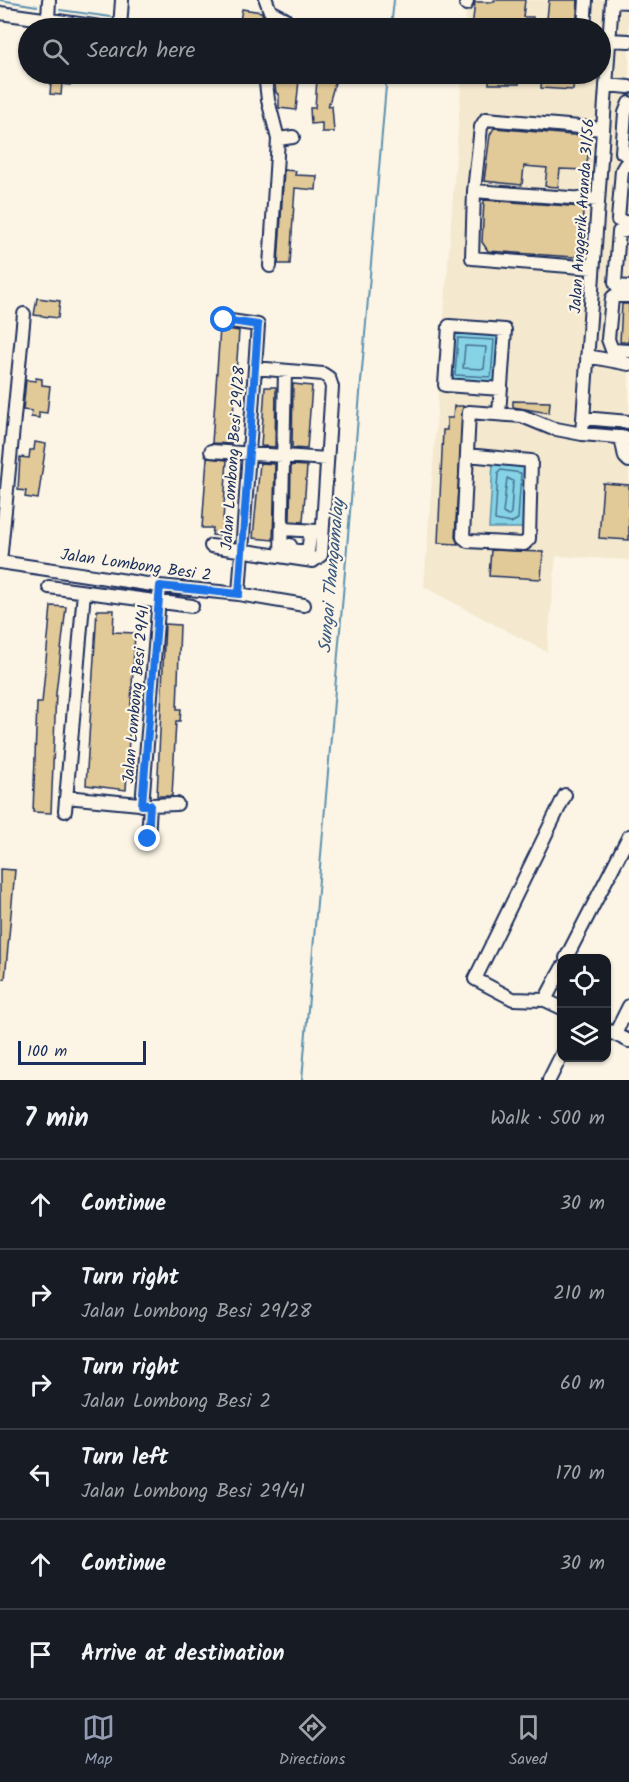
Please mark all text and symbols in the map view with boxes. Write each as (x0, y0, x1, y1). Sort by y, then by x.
search box (18, 18, 611, 84)
text: Search here (87, 34, 195, 69)
icon: search (39, 35, 72, 68)
street label: Jalan Anggerik Aranda 31/56 (563, 118, 602, 314)
route start (210, 306, 236, 332)
street label: Jalan Lombong Besi 29/28 (215, 365, 252, 551)
water label: Sungai Thangamalay (311, 495, 354, 654)
street label: Jalan Lombong Besi 2 (59, 543, 213, 588)
street label: Jalan Lombong Besi 29/41 (116, 604, 157, 785)
route end (134, 825, 160, 851)
map controls (557, 954, 611, 1062)
button: locate (557, 954, 611, 1008)
button: layers (557, 1008, 611, 1062)
scale bar (18, 1038, 146, 1066)
text: 100 m (27, 1039, 67, 1064)
text: 7 min (24, 1098, 89, 1140)
text: Walk · 500 m (490, 1103, 605, 1135)
text: Continue (81, 1187, 166, 1222)
icon: ahead (24, 1188, 57, 1221)
text: 30 m (560, 1188, 605, 1220)
text: Turn right (81, 1261, 179, 1296)
icon: right (24, 1278, 57, 1311)
text: 210 m (553, 1278, 605, 1310)
text: Jalan Lombong Besi 29/28 (81, 1296, 312, 1328)
text: Turn right (81, 1351, 179, 1386)
icon: right (24, 1368, 57, 1401)
text: 60 m (560, 1368, 605, 1400)
text: Jalan Lombong Besi 2 (81, 1386, 271, 1418)
text: Turn left (81, 1441, 168, 1476)
icon: left (24, 1458, 57, 1491)
text: 170 m (556, 1458, 605, 1490)
text: Jalan Lombong Besi 29/41 (81, 1476, 305, 1508)
text: Continue (81, 1547, 166, 1582)
icon: ahead (24, 1548, 57, 1581)
text: 30 m (560, 1548, 605, 1580)
text: Arrive at destination (81, 1637, 284, 1672)
icon: arrive (24, 1638, 57, 1671)
tab: Map (82, 1711, 115, 1772)
tab: Directions (279, 1711, 345, 1772)
tab: Saved (509, 1711, 547, 1772)

